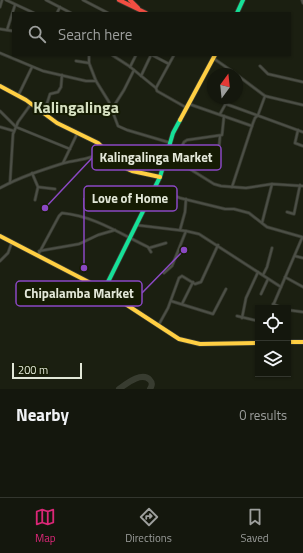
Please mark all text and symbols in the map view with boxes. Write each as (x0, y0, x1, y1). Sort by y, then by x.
search box (12, 12, 291, 56)
icon: search (26, 23, 48, 45)
text: Search here (58, 23, 132, 46)
north arrow (207, 68, 243, 104)
district label: Kalingalinga (33, 95, 119, 119)
callout: Kalingalinga Market (92, 145, 221, 170)
text: Kalingalinga Market (100, 147, 213, 167)
callout: Love of Home (84, 186, 177, 211)
text: Love of Home (92, 188, 169, 208)
callout: Chipalamba Market (16, 281, 142, 306)
text: Chipalamba Market (24, 283, 134, 303)
map controls (255, 305, 291, 377)
button: locate (255, 305, 291, 341)
button: layers (255, 341, 291, 377)
scale bar (12, 361, 82, 380)
text: 200 m (18, 362, 48, 378)
text: Nearby (16, 402, 69, 428)
text: 0 results (239, 405, 287, 425)
tab: Map (34, 506, 56, 546)
tab: Directions (125, 506, 172, 546)
tab: Saved (241, 506, 269, 546)

